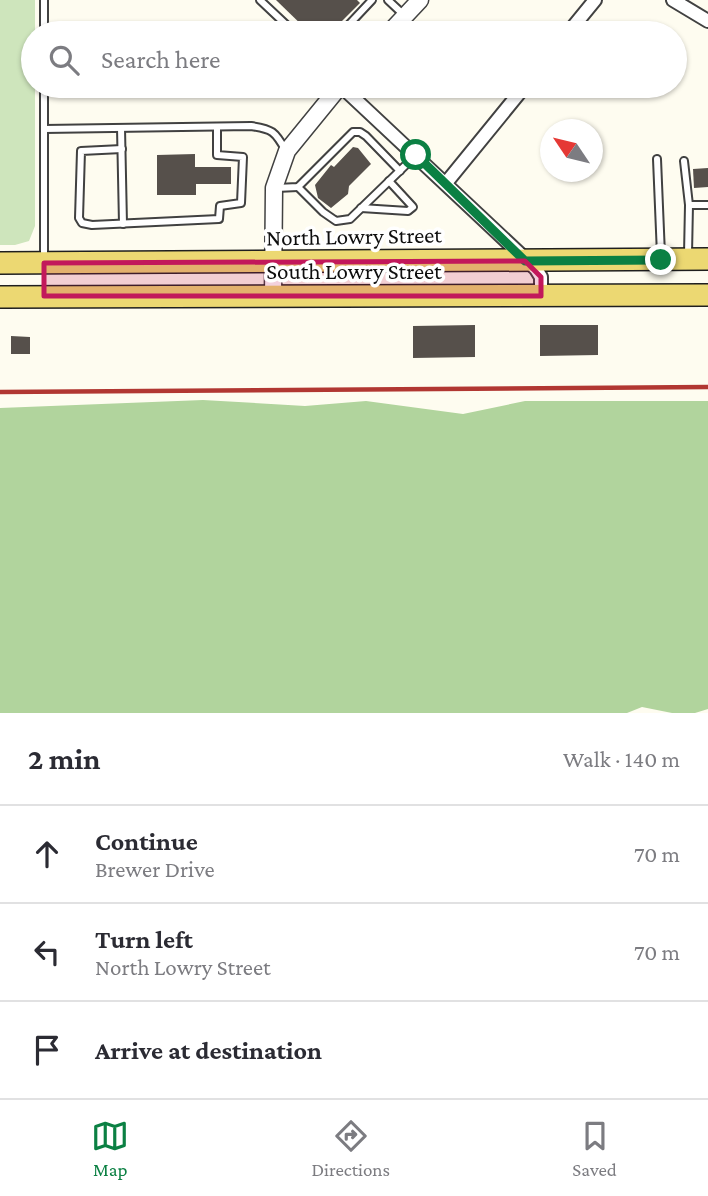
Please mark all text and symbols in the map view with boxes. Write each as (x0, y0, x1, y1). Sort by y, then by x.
search box (21, 21, 687, 98)
icon: search (45, 41, 83, 79)
text: Search here (101, 45, 220, 74)
north arrow (540, 119, 603, 182)
route start (400, 139, 431, 170)
street label: North Lowry Street (266, 221, 442, 251)
route end (645, 244, 676, 275)
street label: South Lowry Street (266, 258, 442, 284)
text: 2 min (28, 742, 100, 775)
text: Walk · 140 m (563, 746, 680, 772)
text: Continue (95, 827, 198, 856)
icon: ahead (28, 835, 66, 873)
text: 70 m (634, 841, 680, 867)
text: Brewer Drive (95, 856, 215, 882)
text: Turn left (95, 925, 193, 954)
icon: left (28, 933, 66, 971)
text: 70 m (634, 939, 680, 965)
text: North Lowry Street (95, 954, 271, 980)
icon: arrive (28, 1031, 66, 1069)
text: Arrive at destination (95, 1036, 322, 1065)
tab: Map (91, 1117, 129, 1180)
tab: Directions (311, 1117, 390, 1180)
tab: Saved (572, 1117, 617, 1180)

